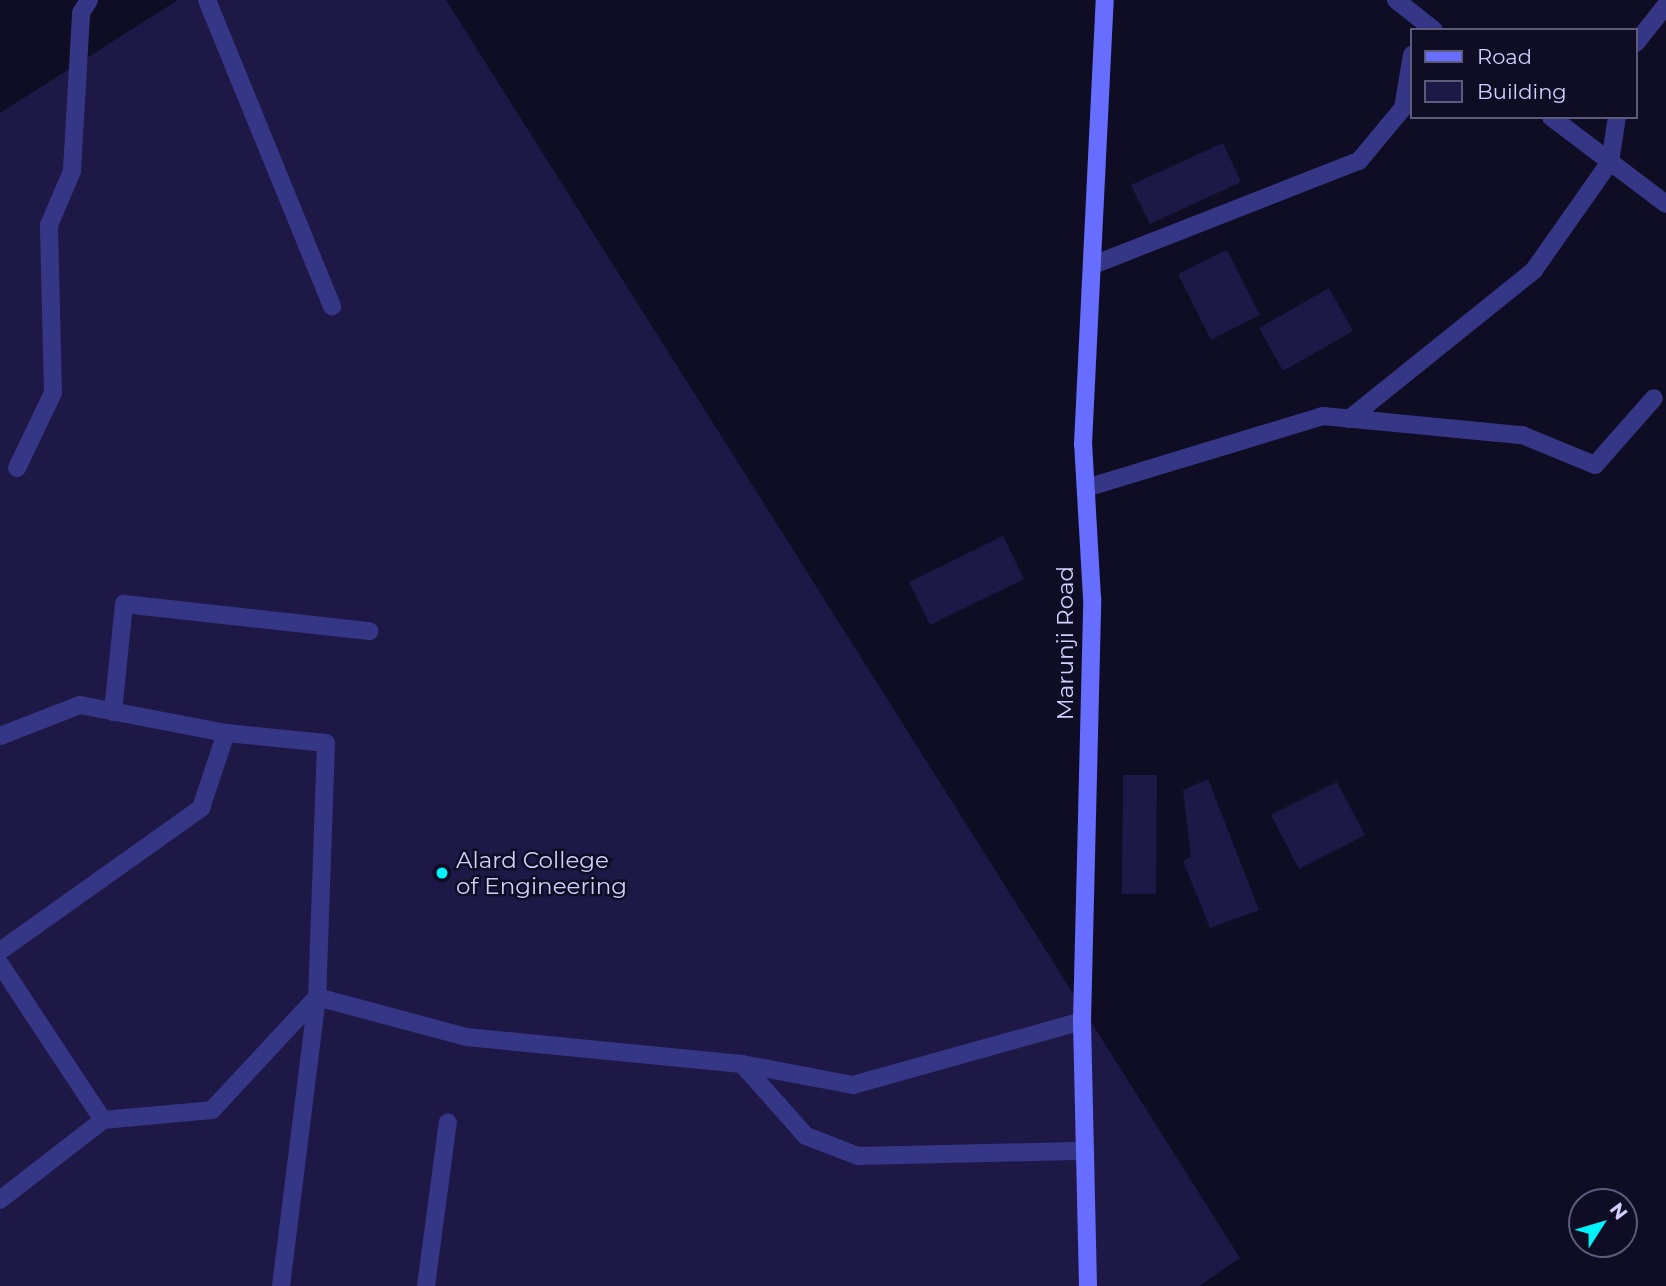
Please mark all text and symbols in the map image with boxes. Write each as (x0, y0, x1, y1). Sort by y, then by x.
legend (1410, 28, 1638, 119)
text: Road (1477, 44, 1532, 69)
text: Building (1477, 79, 1567, 104)
street label: Marunji Road (1051, 566, 1079, 720)
place label: Alard College of Engineering (456, 846, 627, 900)
marker: Alard College of Engineering (434, 865, 450, 881)
north arrow (1568, 1188, 1638, 1258)
text: N (1605, 1198, 1632, 1224)

